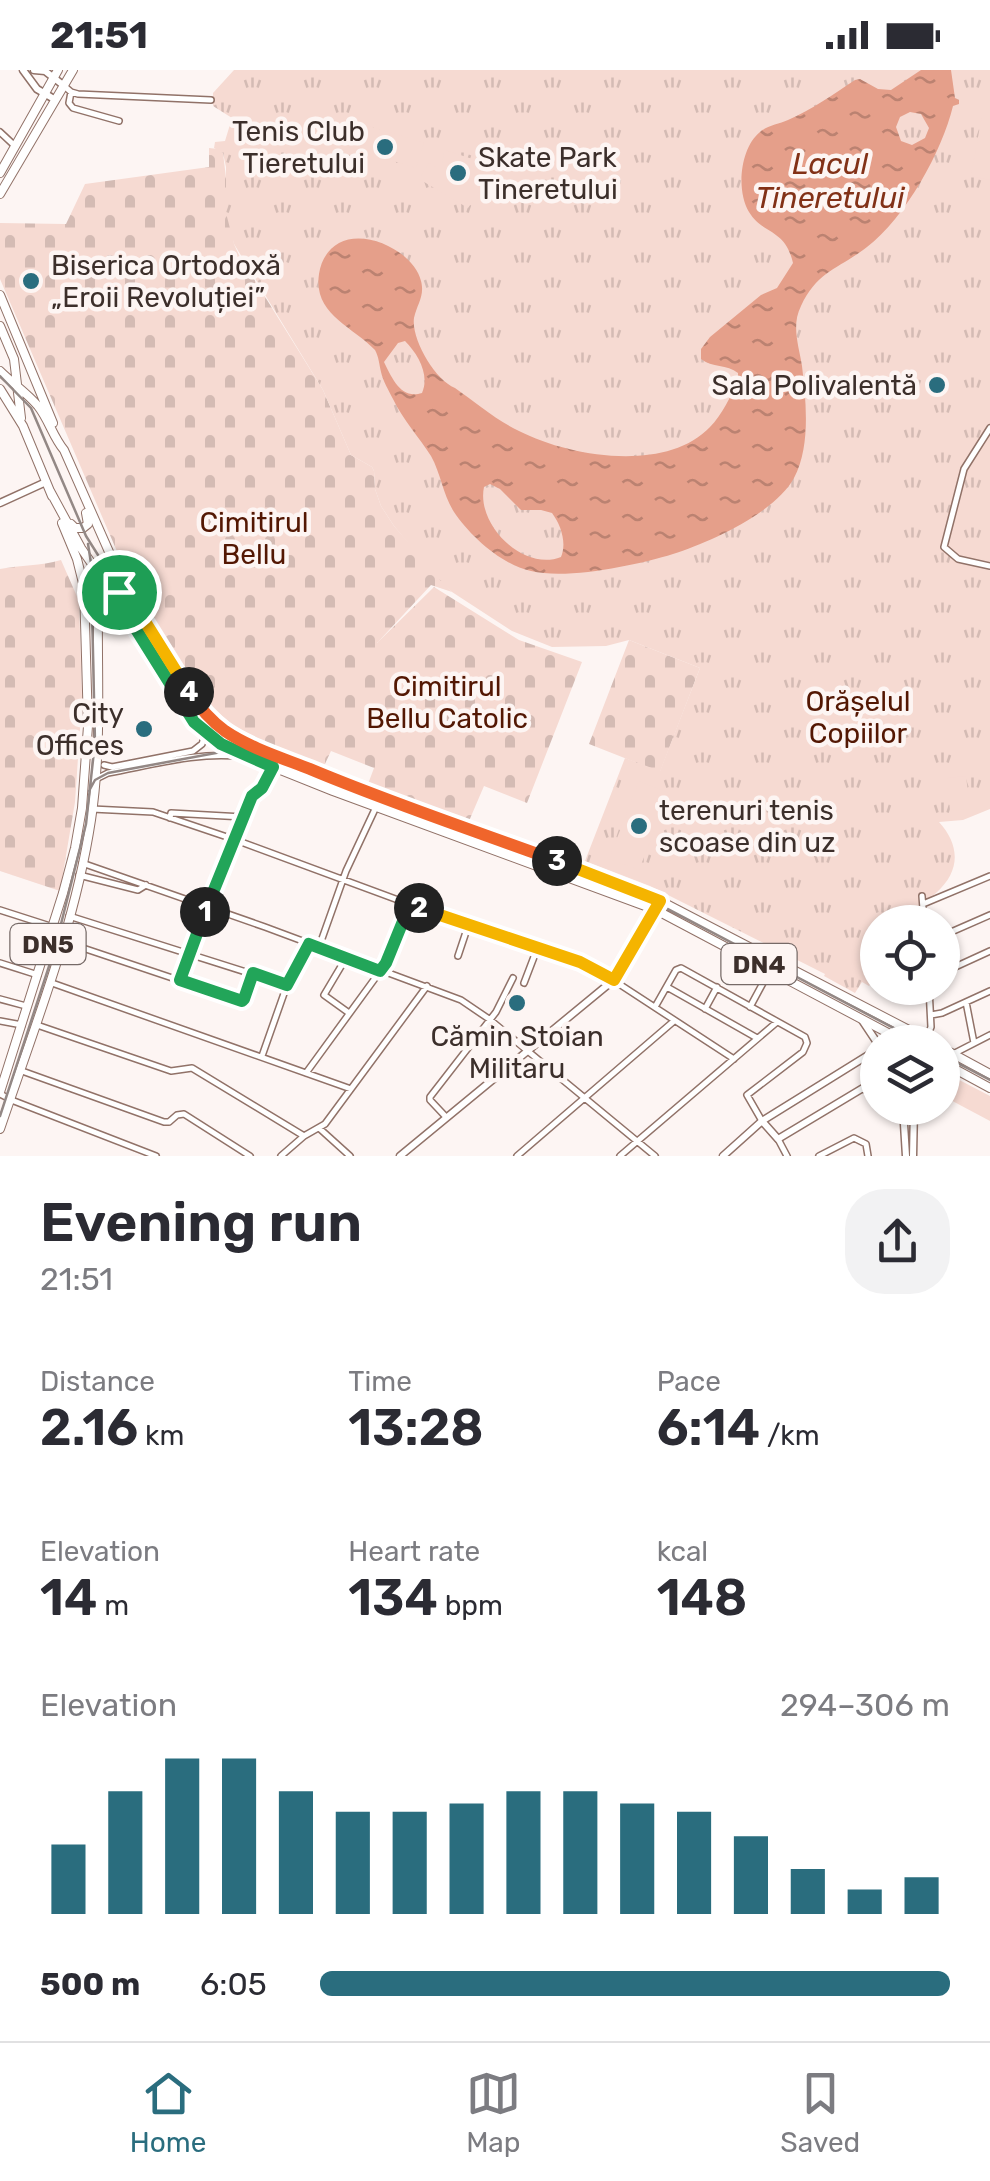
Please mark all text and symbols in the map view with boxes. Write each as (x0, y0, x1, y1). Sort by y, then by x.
text: 21:51 (50, 12, 148, 58)
place label: Tenis Club Tieretului (232, 115, 365, 180)
marker: Tenis Club Tieretului (374, 136, 396, 158)
place label: Skate Park Tineretului (478, 141, 618, 206)
water label: Lacul Tineretului (756, 146, 905, 216)
marker: Skate Park Tineretului (447, 162, 469, 184)
place label: Biserica Ortodoxă „Eroii Revoluției” (51, 249, 281, 314)
marker: Biserica Ortodoxă „Eroii Revoluției” (20, 270, 42, 292)
place label: Sala Polivalentă (712, 369, 917, 402)
marker: Sala Polivalentă (926, 374, 948, 396)
park label: Cimitirul Bellu (199, 506, 309, 571)
pin (77, 550, 162, 635)
icon: arrive (92, 565, 147, 620)
pin: 4 (164, 667, 214, 717)
park label: Cimitirul Bellu Catolic (366, 670, 528, 735)
text: 4 (179, 675, 199, 708)
park label: Orășelul Copiilor (805, 685, 911, 750)
place label: City Offices (36, 697, 124, 762)
marker: City Offices (133, 718, 155, 740)
place label: terenuri tenis scoase din uz (659, 794, 835, 859)
marker: terenuri tenis scoase din uz (628, 815, 650, 837)
pin: 3 (532, 836, 582, 886)
text: 3 (548, 844, 566, 877)
pin: 2 (394, 883, 444, 933)
pin: 1 (180, 887, 230, 937)
text: 2 (410, 891, 428, 924)
text: 1 (198, 895, 212, 928)
map controls (860, 905, 960, 1125)
button: locate (860, 905, 960, 1005)
road number: DN5 (10, 924, 86, 964)
road number: DN4 (722, 944, 796, 984)
marker: Cămin Stoian Militaru (506, 992, 528, 1014)
place label: Cămin Stoian Militaru (430, 1020, 604, 1085)
button: layers (860, 1025, 960, 1125)
button: share (845, 1189, 950, 1294)
text: Evening run (40, 1190, 362, 1255)
text: 21:51 (40, 1260, 113, 1298)
text: Distance (40, 1365, 155, 1398)
text: Time (348, 1365, 412, 1398)
text: Pace (657, 1365, 721, 1398)
text: 2.16 (40, 1398, 138, 1458)
text: 13:28 (348, 1398, 484, 1458)
text: 6:14 (657, 1398, 760, 1458)
text: km (138, 1419, 184, 1452)
text: /km (760, 1419, 820, 1452)
text: Elevation (40, 1535, 160, 1568)
text: Heart rate (348, 1535, 480, 1568)
text: kcal (657, 1535, 708, 1568)
text: 14 (40, 1568, 97, 1628)
text: 134 (348, 1568, 438, 1628)
text: 148 (657, 1568, 747, 1628)
text: m (97, 1589, 129, 1622)
text: bpm (438, 1589, 503, 1622)
text: Elevation (40, 1686, 177, 1724)
text: 294–306 m (780, 1686, 950, 1724)
text: 500 m (40, 1965, 140, 2003)
text: 6:05 (200, 1965, 267, 2003)
tab: Home (130, 2066, 206, 2159)
tab: Map (466, 2066, 521, 2159)
tab: Saved (780, 2066, 860, 2159)

